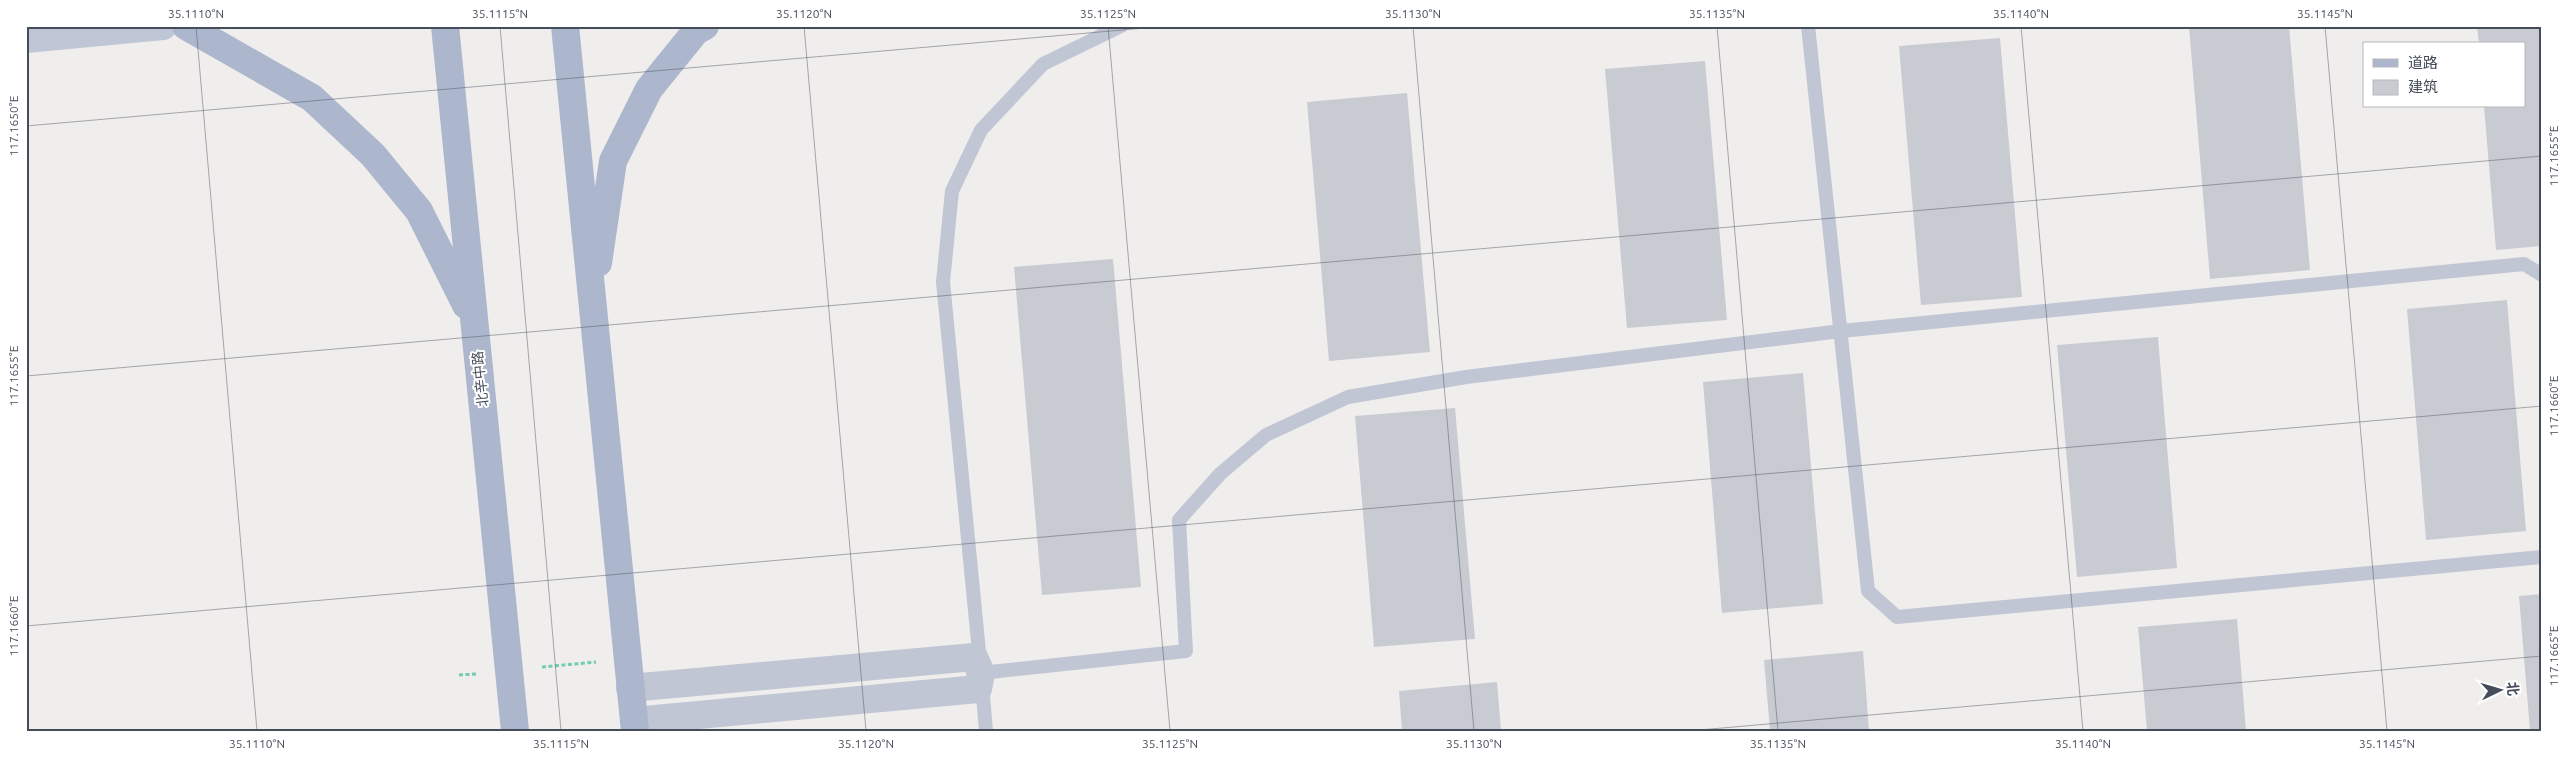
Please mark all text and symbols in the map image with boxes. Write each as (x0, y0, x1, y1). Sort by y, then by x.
text: 35.1110°N (168, 7, 224, 20)
text: 35.1115°N (472, 7, 528, 20)
text: 35.1120°N (776, 7, 832, 20)
text: 35.1125°N (1080, 7, 1136, 20)
text: 35.1130°N (1385, 7, 1441, 20)
text: 35.1135°N (1689, 7, 1745, 20)
text: 35.1140°N (1993, 7, 2049, 20)
text: 35.1145°N (2297, 7, 2353, 20)
legend (2363, 42, 2526, 108)
text: 道路 (2408, 54, 2438, 71)
text: 建筑 (2408, 78, 2438, 95)
text: 117.1650°E (7, 95, 20, 156)
text: 117.1655°E (2547, 125, 2560, 186)
text: 117.1655°E (7, 345, 20, 406)
street label: 北辛中路 (469, 350, 491, 408)
text: 117.1660°E (2547, 375, 2560, 436)
text: 117.1660°E (7, 595, 20, 656)
text: 117.1665°E (2547, 625, 2560, 686)
north arrow (2476, 664, 2526, 714)
text: 北 (2504, 681, 2522, 697)
text: 35.1110°N (229, 737, 285, 750)
text: 35.1115°N (533, 737, 589, 750)
text: 35.1120°N (838, 737, 894, 750)
text: 35.1125°N (1142, 737, 1198, 750)
text: 35.1130°N (1446, 737, 1502, 750)
text: 35.1135°N (1750, 737, 1806, 750)
text: 35.1140°N (2055, 737, 2111, 750)
text: 35.1145°N (2359, 737, 2415, 750)

